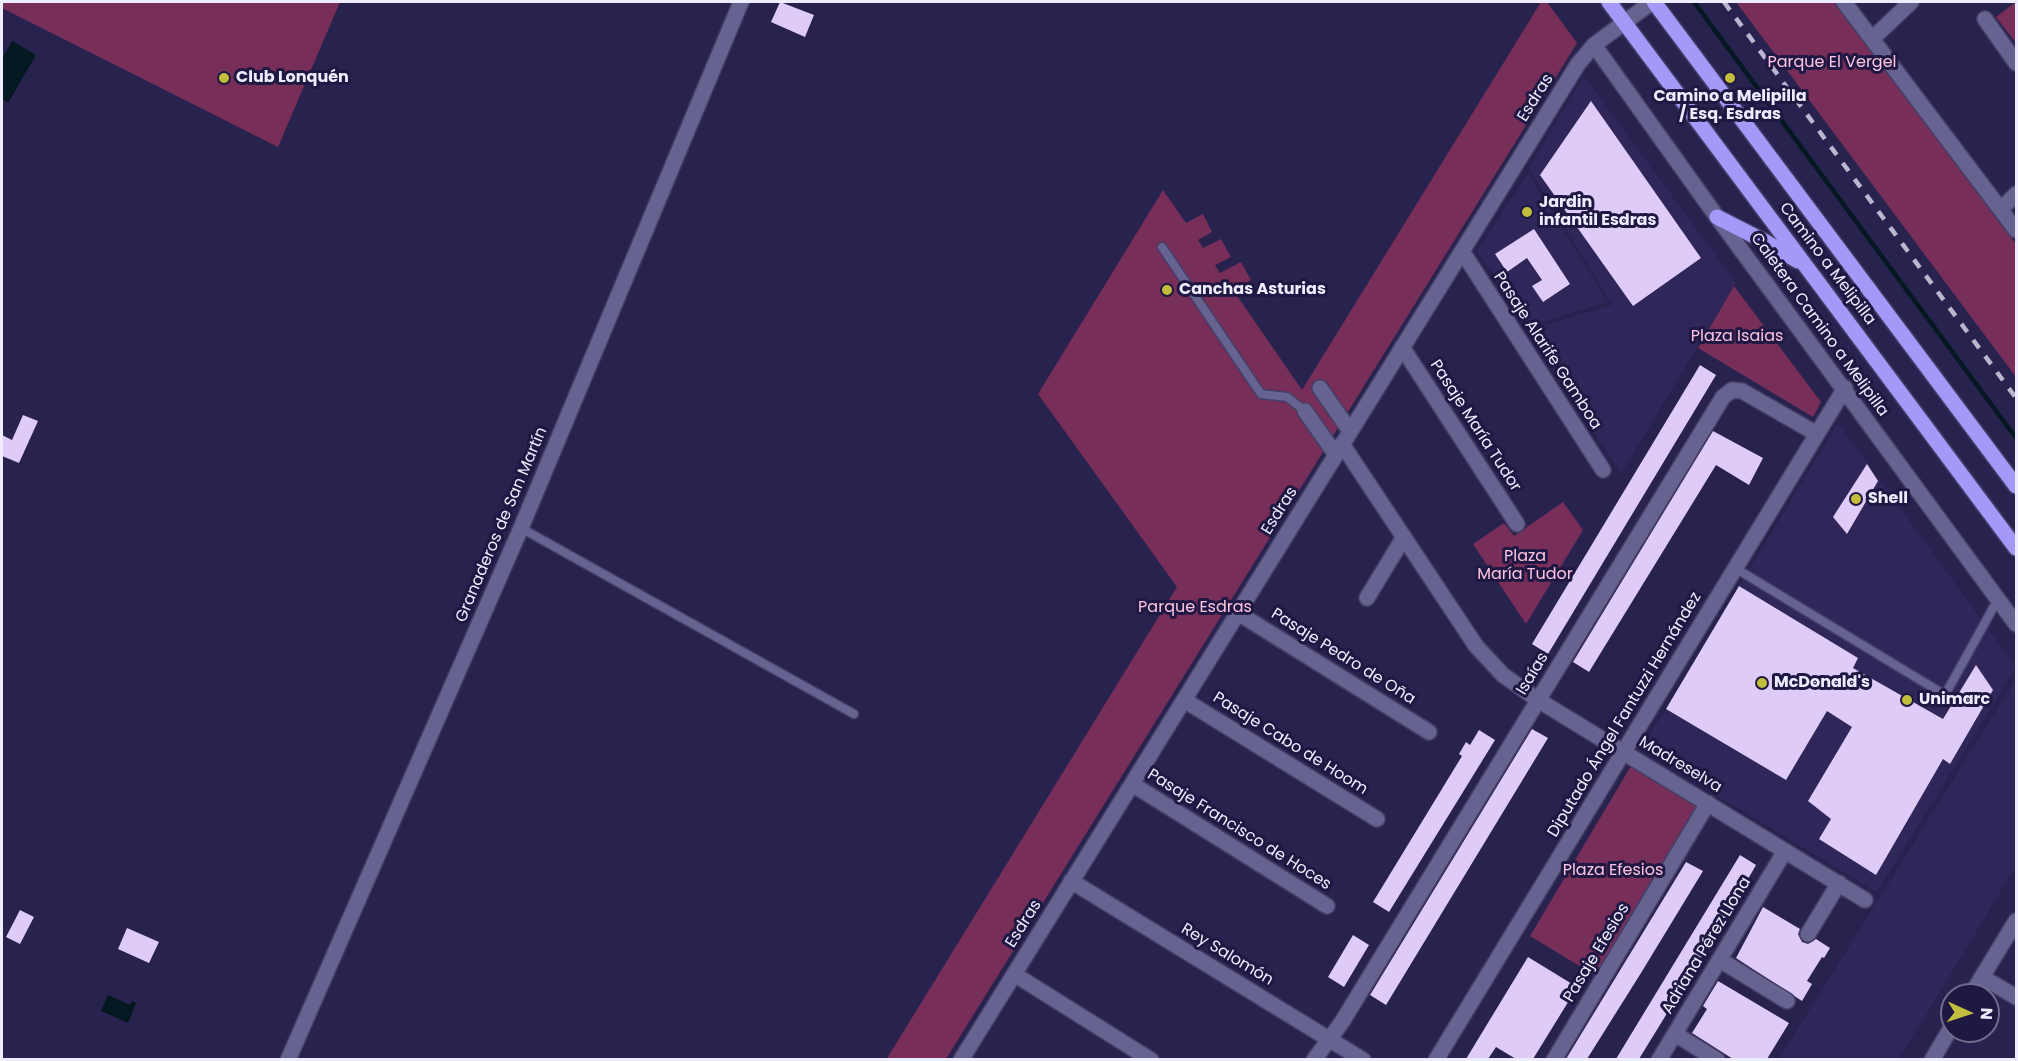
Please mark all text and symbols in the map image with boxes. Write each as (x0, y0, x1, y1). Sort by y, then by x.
park label: Parque El Vergel (1767, 53, 1897, 73)
place label: Club Lonquén (236, 68, 349, 88)
marker: Club Lonquén (217, 71, 231, 85)
street label: Esdras (1514, 71, 1558, 125)
marker: Camino a Melipilla / Esq. Esdras (1723, 71, 1737, 85)
place label: Camino a Melipilla / Esq. Esdras (1653, 87, 1807, 125)
place label: Jardin infantil Esdras (1539, 193, 1656, 231)
street label: Camino a Melipilla (1775, 199, 1879, 329)
marker: Jardin infantil Esdras (1520, 205, 1534, 219)
street label: Caletera Camino a Melipilla (1746, 229, 1892, 421)
street label: Pasaje Alarife Gamboa (1489, 269, 1605, 433)
place label: Canchas Asturias (1179, 280, 1326, 300)
marker: Canchas Asturias (1160, 283, 1174, 297)
park label: Plaza Isaias (1691, 327, 1783, 347)
street label: Pasaje María Tudor (1425, 357, 1525, 495)
street label: Granaderos de San Martín (452, 425, 552, 625)
street label: Esdras (1258, 484, 1302, 538)
place label: Shell (1868, 489, 1908, 509)
marker: Shell (1849, 492, 1863, 506)
park label: Plaza María Tudor (1477, 547, 1573, 585)
street label: Diputado Ángel Fantuzzi Hernández (1544, 589, 1706, 841)
park label: Parque Esdras (1138, 598, 1252, 618)
street label: Pasaje Pedro de Oña (1267, 605, 1419, 709)
street label: Isaías (1513, 649, 1553, 699)
place label: McDonald's (1774, 673, 1870, 693)
marker: McDonald's (1755, 676, 1769, 690)
street label: Pasaje Cabo de Hoom (1209, 688, 1371, 800)
place label: Unimarc (1919, 690, 1990, 710)
marker: Unimarc (1900, 693, 1914, 707)
street label: Madreselva (1635, 733, 1725, 797)
street label: Pasaje Francisco de Hoces (1144, 765, 1334, 895)
park label: Plaza Efesios (1563, 861, 1663, 881)
street label: Adriana Pérez Llona (1658, 874, 1756, 1018)
street label: Esdras (1002, 897, 1046, 951)
street label: Pasaje Efesios (1560, 900, 1634, 1006)
street label: Rey Salomón (1177, 920, 1277, 990)
north arrow (1940, 983, 2000, 1043)
text: N (1975, 1007, 1998, 1020)

